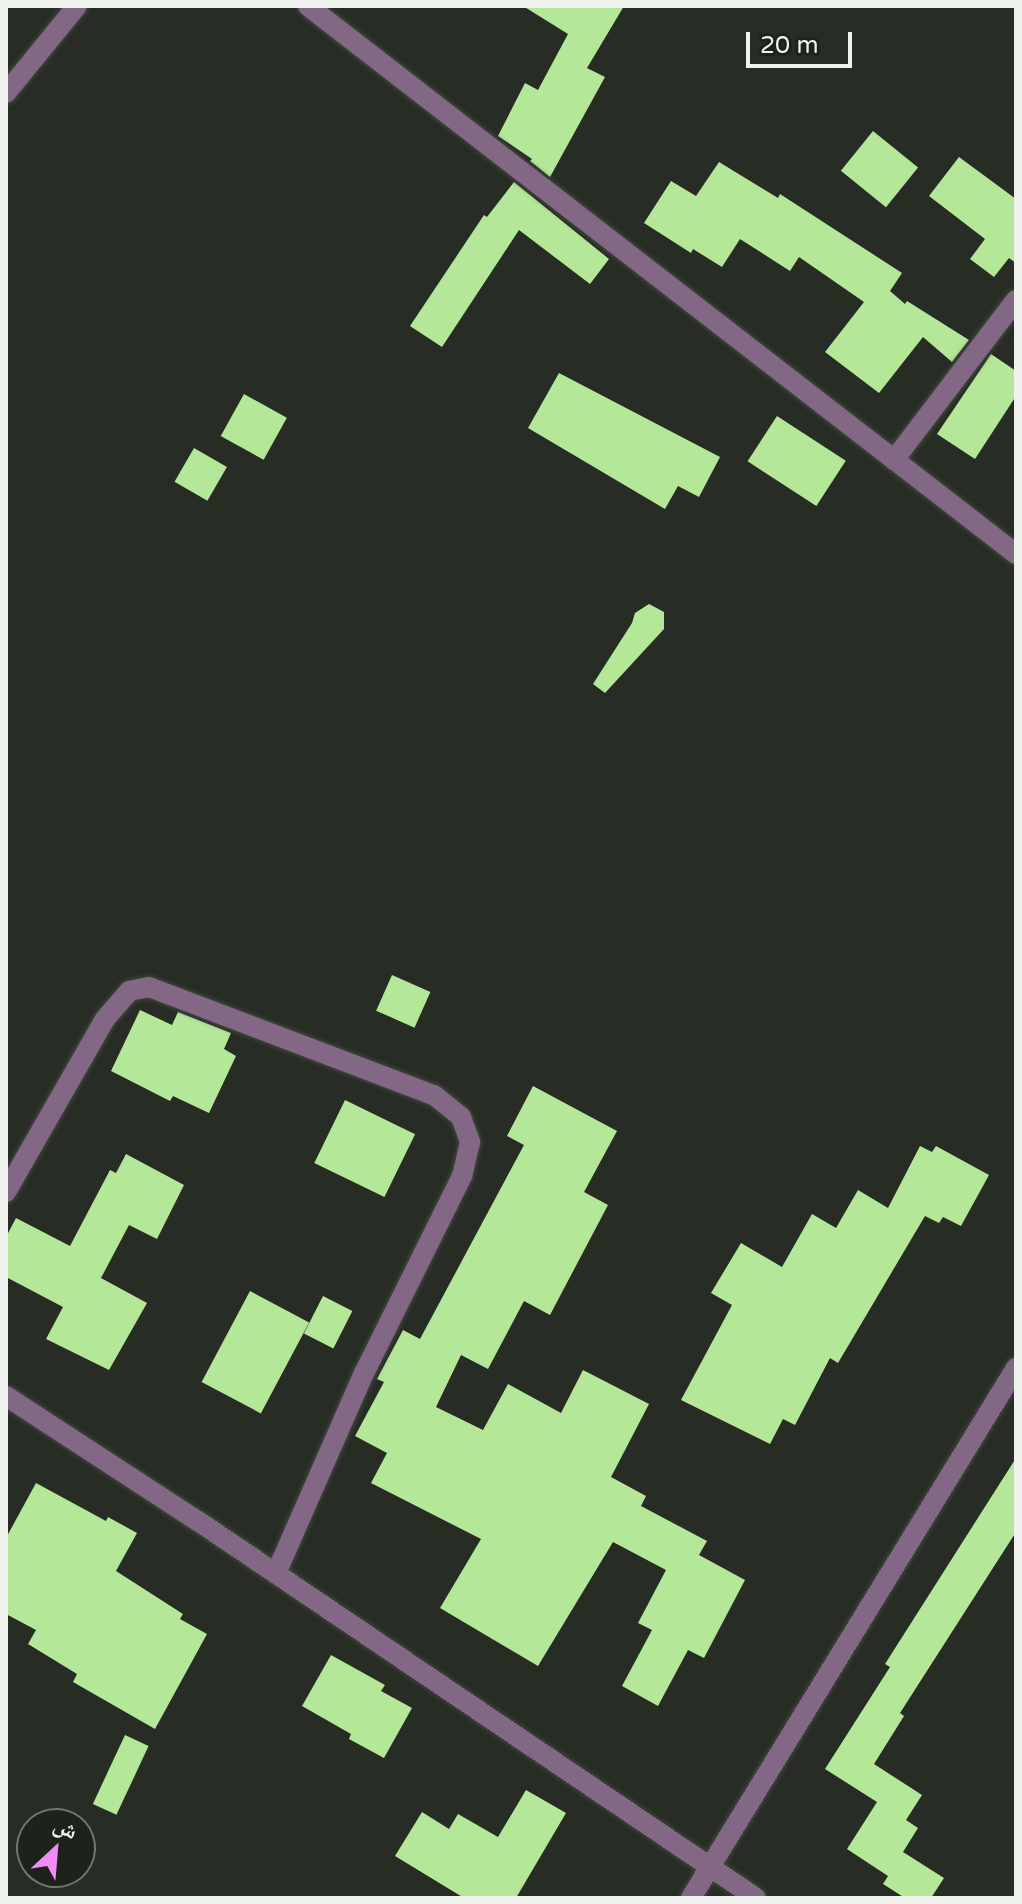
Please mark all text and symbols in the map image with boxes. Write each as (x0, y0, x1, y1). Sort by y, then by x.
scale bar (750, 16, 856, 66)
text: 20 m (760, 31, 818, 60)
north arrow (16, 1808, 96, 1888)
text: ش (49, 1811, 82, 1845)

